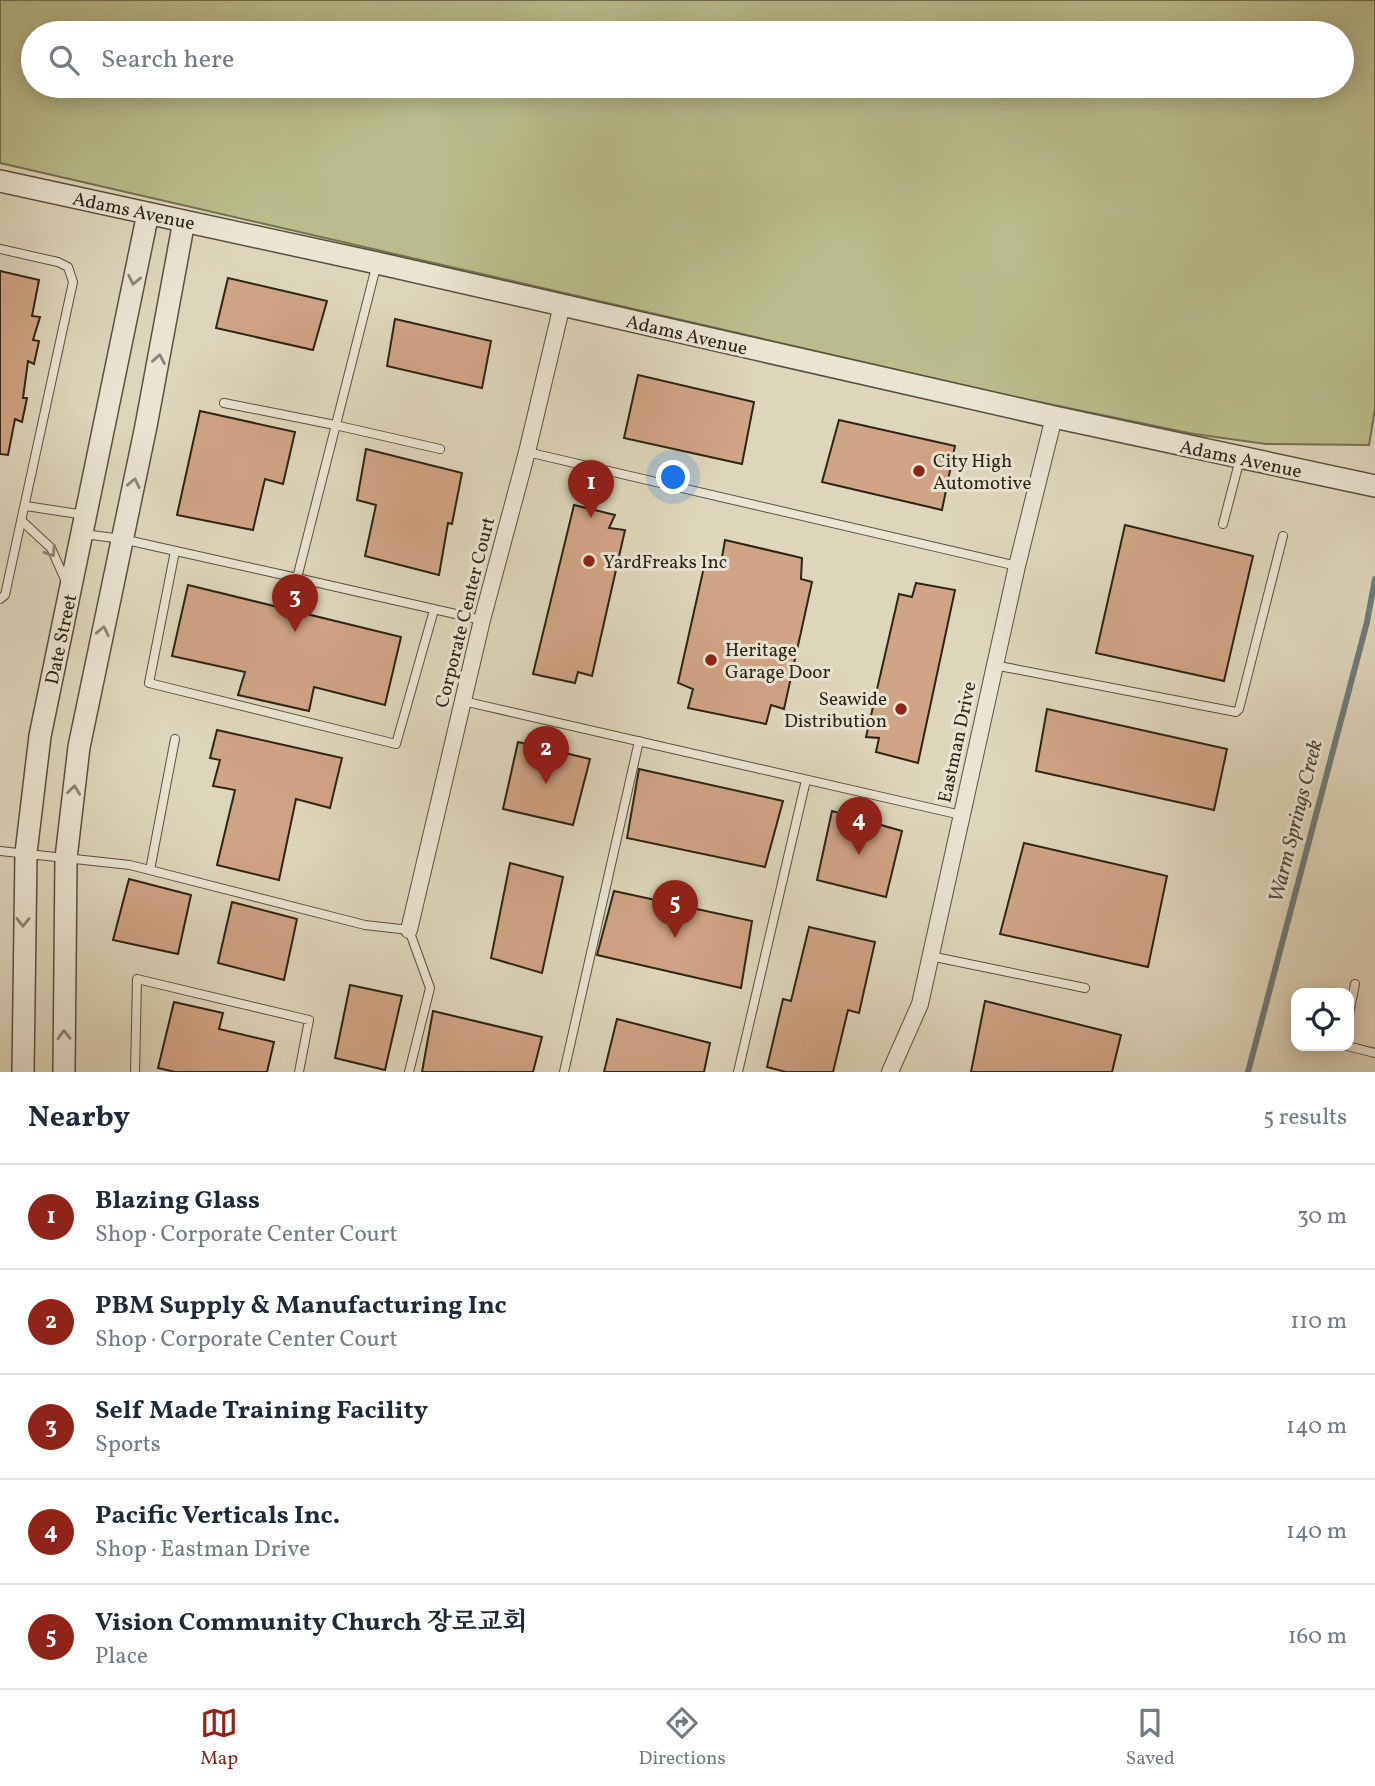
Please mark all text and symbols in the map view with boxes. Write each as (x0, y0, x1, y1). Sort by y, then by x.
search box (21, 21, 1354, 98)
icon: search (45, 41, 83, 79)
text: Search here (101, 42, 234, 78)
street label: Adams Avenue (70, 186, 197, 238)
one-way arrow (127, 274, 142, 286)
street label: Adams Avenue (623, 309, 750, 363)
one-way arrow (150, 353, 165, 365)
street label: Adams Avenue (1177, 434, 1304, 486)
place label: City High Automotive (933, 449, 1031, 497)
pin: 1 (568, 460, 614, 518)
your location (656, 460, 690, 494)
marker: City High Automotive (911, 463, 927, 479)
one-way arrow (125, 477, 140, 489)
street label: Corporate Center Court (430, 514, 502, 711)
one-way arrow (43, 545, 56, 558)
place label: YardFreaks Inc (603, 550, 727, 576)
marker: YardFreaks Inc (581, 553, 597, 569)
pin: 3 (272, 574, 318, 632)
street label: Date Street (40, 591, 84, 687)
one-way arrow (94, 625, 109, 637)
place label: Heritage Garage Door (725, 638, 830, 686)
marker: Heritage Garage Door (703, 652, 719, 668)
street label: Eastman Drive (932, 679, 984, 806)
place label: Seawide Distribution (784, 687, 887, 735)
marker: Seawide Distribution (893, 701, 909, 717)
pin: 2 (523, 726, 569, 784)
water label: Warm Springs Creek (1262, 737, 1331, 906)
one-way arrow (67, 784, 82, 796)
pin: 4 (836, 797, 882, 855)
pin: 5 (652, 880, 698, 938)
one-way arrow (15, 917, 31, 927)
map controls (1291, 988, 1354, 1051)
button: locate (1291, 988, 1354, 1051)
one-way arrow (56, 1029, 72, 1040)
text: Nearby (28, 1097, 130, 1139)
text: 5 results (1263, 1102, 1347, 1134)
text: Blazing Glass (95, 1183, 260, 1219)
text: 1 (46, 1201, 56, 1233)
text: 30 m (1297, 1201, 1347, 1233)
text: Shop · Corporate Center Court (95, 1219, 398, 1251)
text: PBM Supply & Manufacturing Inc (95, 1288, 507, 1324)
text: 2 (45, 1306, 57, 1338)
text: 110 m (1290, 1306, 1347, 1338)
text: Shop · Corporate Center Court (95, 1324, 398, 1356)
text: Self Made Training Facility (95, 1393, 428, 1429)
text: 3 (45, 1411, 57, 1443)
text: 140 m (1286, 1411, 1347, 1443)
text: Sports (95, 1429, 161, 1461)
text: Pacific Verticals Inc. (95, 1498, 340, 1534)
text: 4 (44, 1516, 58, 1548)
text: 140 m (1286, 1516, 1347, 1548)
text: Shop · Eastman Drive (95, 1534, 310, 1566)
text: Vision Community Church 장로교회 (95, 1605, 527, 1641)
text: 5 (45, 1621, 57, 1653)
text: 160 m (1288, 1621, 1347, 1653)
text: Place (95, 1641, 148, 1673)
tab: Map (200, 1704, 238, 1772)
tab: Directions (639, 1704, 726, 1772)
tab: Saved (1126, 1704, 1175, 1772)

